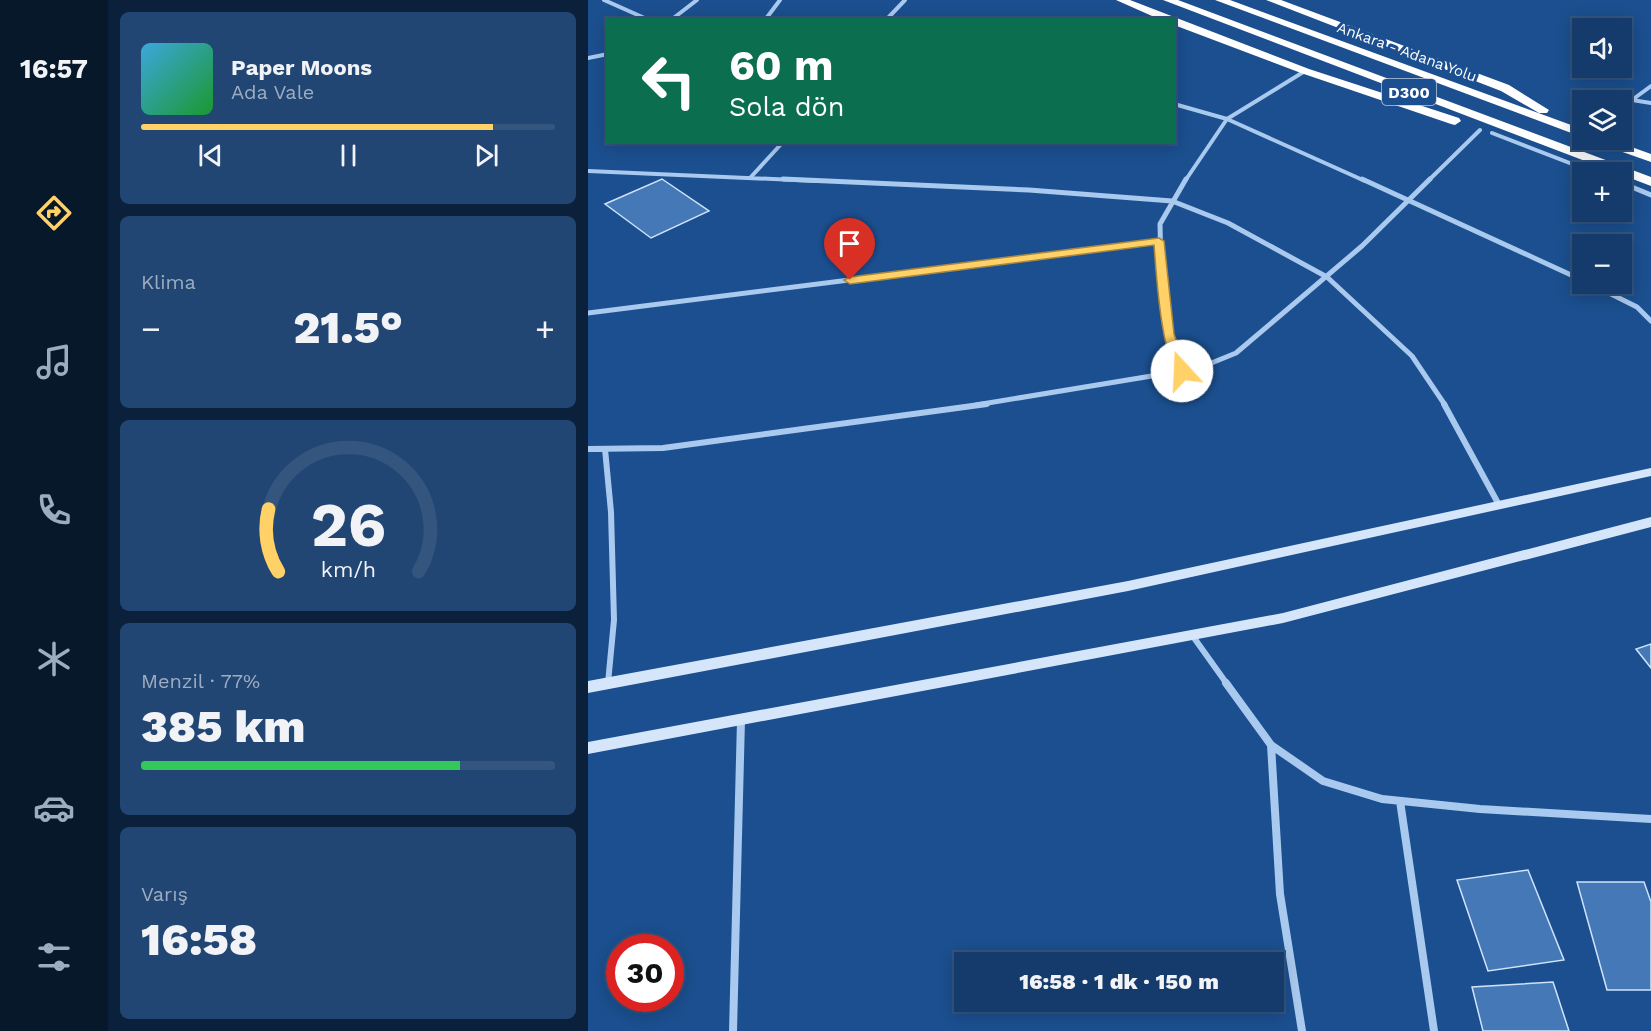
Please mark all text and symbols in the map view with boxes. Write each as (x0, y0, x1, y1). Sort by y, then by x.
street label: Ankara - Adana Yolu (1335, 18, 1479, 86)
map controls (1572, 18, 1632, 294)
button: sound (1572, 18, 1632, 78)
text: 60 m (729, 41, 833, 90)
icon: left (630, 42, 708, 120)
text: 16:57 (20, 53, 88, 85)
text: Paper Moons (231, 55, 372, 80)
road number: D300 (1382, 79, 1436, 105)
text: Ada Vale (231, 80, 314, 104)
button: layers (1572, 90, 1632, 150)
text: Sola dön (729, 91, 844, 123)
icon: previous (194, 139, 227, 172)
icon: pause (332, 139, 365, 172)
icon: next (470, 139, 503, 172)
button: + (1572, 162, 1632, 222)
icon: directions (33, 192, 75, 234)
pin (824, 218, 875, 280)
icon: arrive (833, 227, 866, 260)
button: − (1572, 234, 1632, 294)
text: Klima (141, 270, 196, 294)
text: 21.5° (293, 301, 403, 354)
text: − (141, 309, 161, 348)
text: + (535, 309, 555, 348)
position arrow (1150, 339, 1214, 403)
icon: music (33, 341, 75, 383)
icon: phone (33, 489, 75, 531)
text: 26 (310, 489, 386, 562)
text: km/h (320, 558, 376, 583)
icon: climate (33, 638, 75, 680)
text: Menzil · 77% (141, 669, 260, 693)
text: 385 km (141, 700, 306, 753)
icon: car (33, 787, 75, 829)
text: Varış (141, 882, 188, 906)
text: 16:58 (141, 913, 257, 966)
speed limit sign: 30 (606, 934, 684, 1012)
icon: filters (33, 936, 75, 978)
text: 16:58 · 1 dk · 150 m (1019, 969, 1219, 994)

